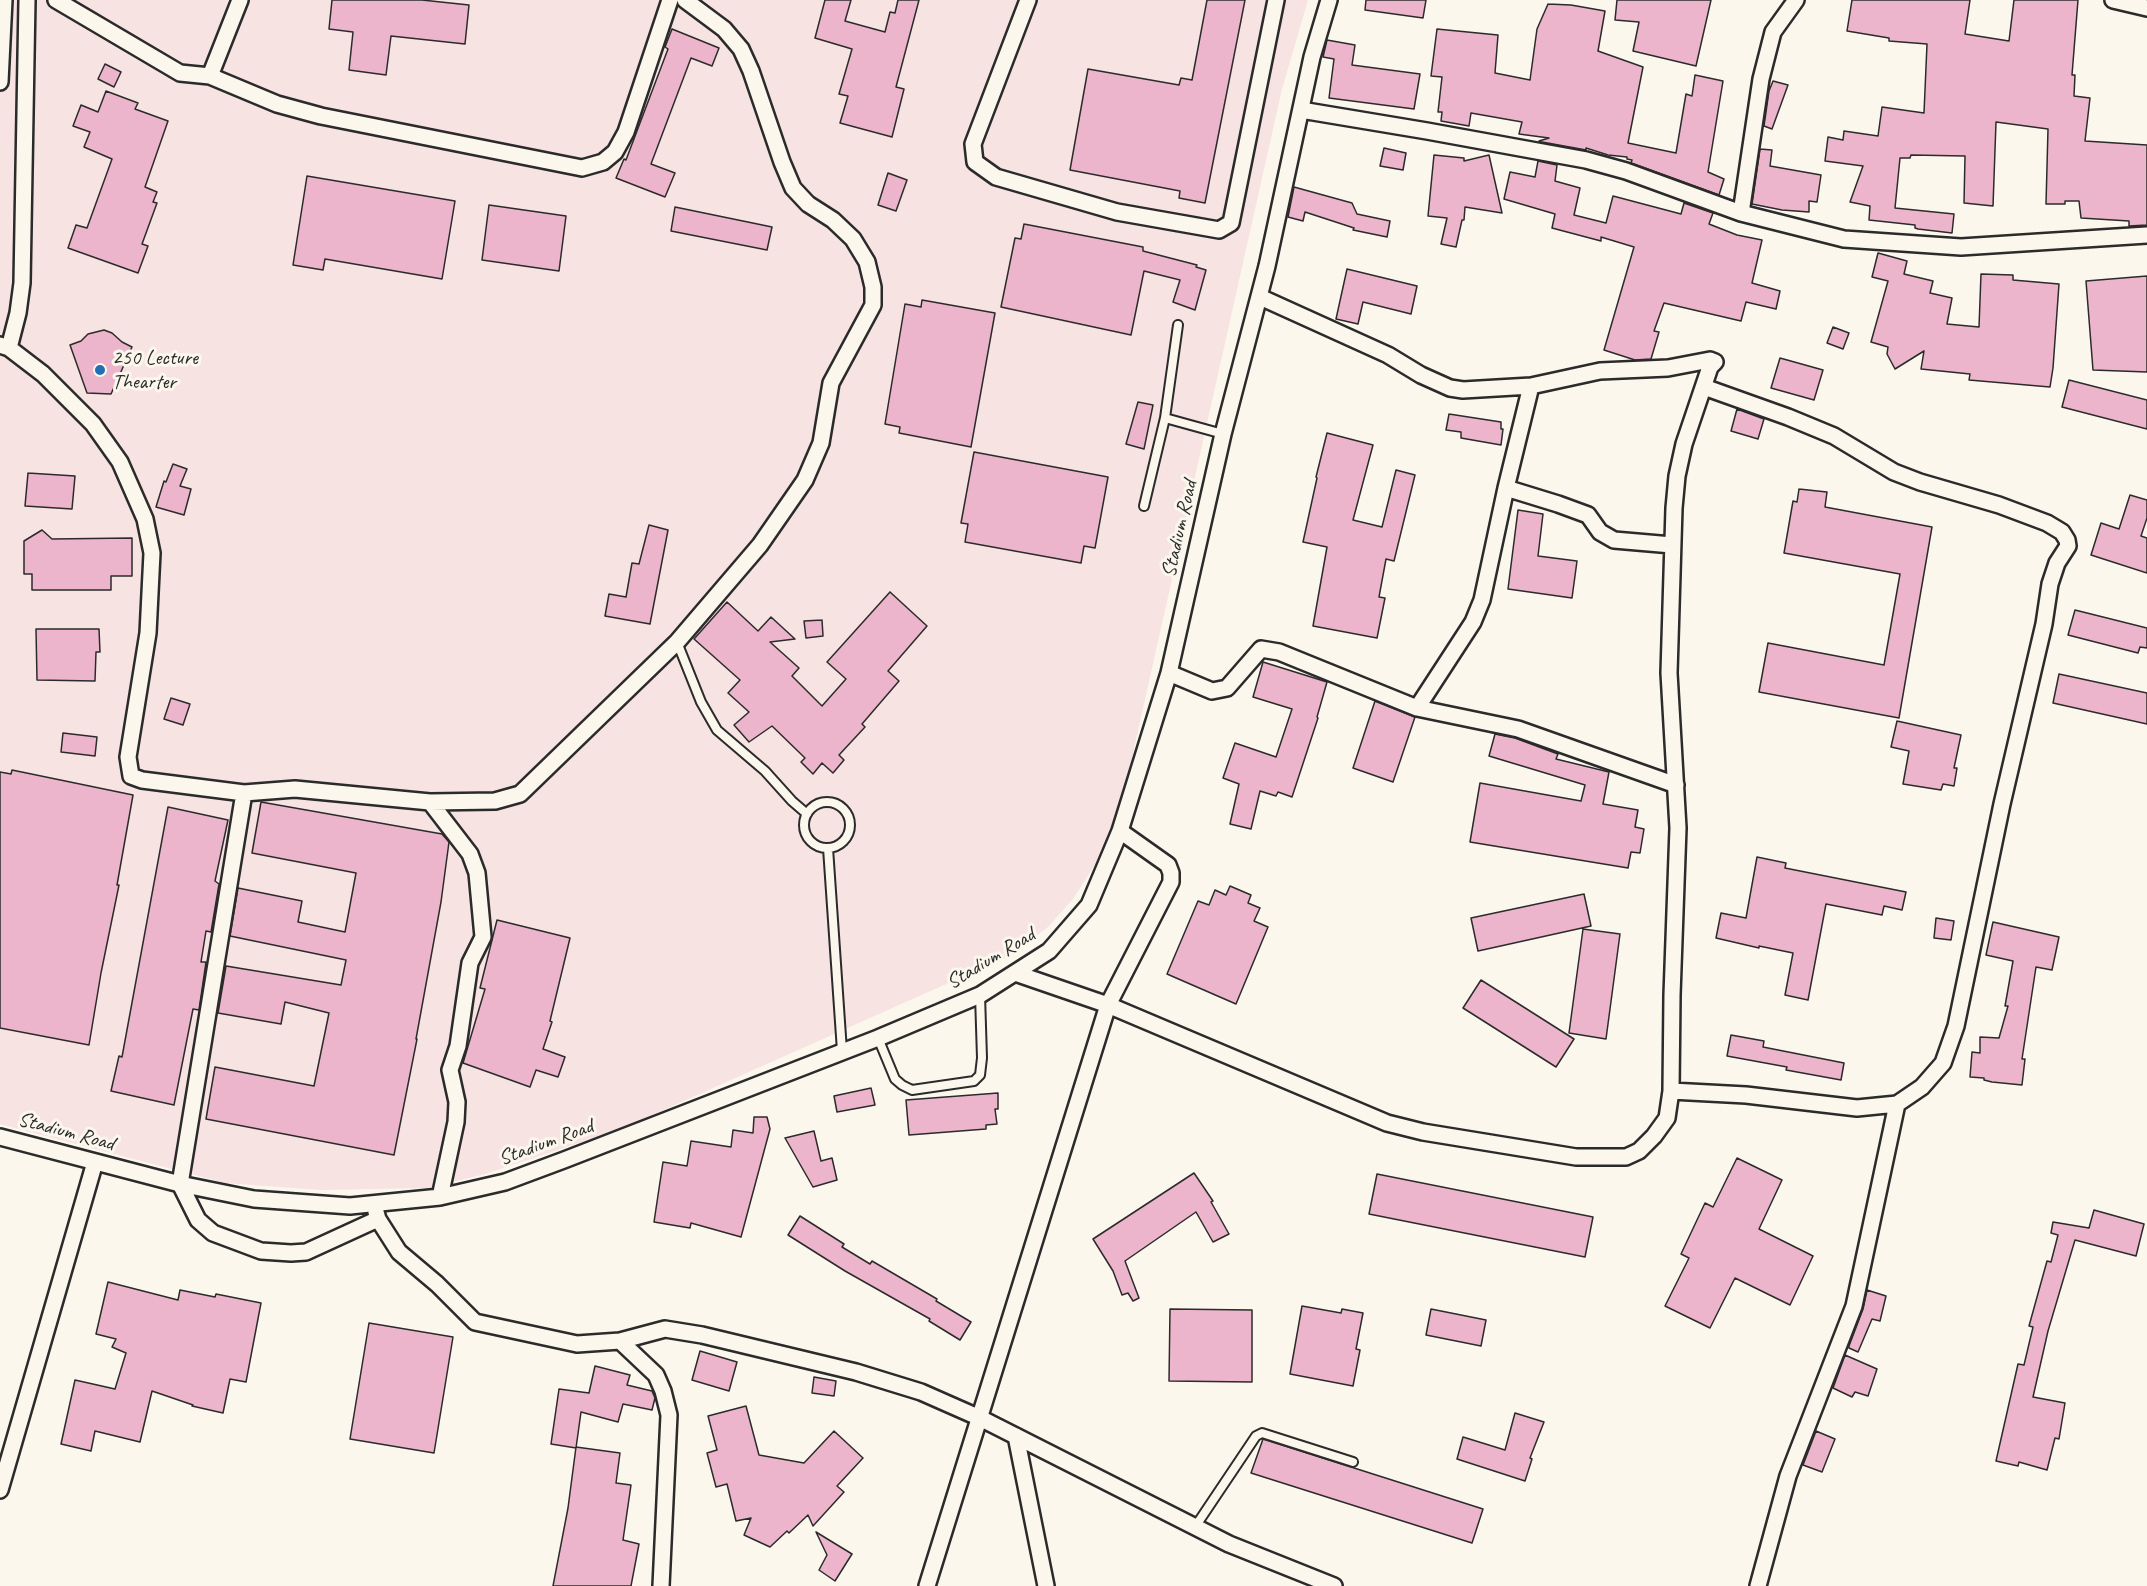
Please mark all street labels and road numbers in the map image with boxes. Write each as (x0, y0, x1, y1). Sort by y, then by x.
street label: Stadium Road (1157, 478, 1203, 580)
street label: Stadium Road (942, 923, 1040, 995)
street label: Stadium Road (15, 1107, 117, 1157)
street label: Stadium Road (495, 1114, 597, 1172)

